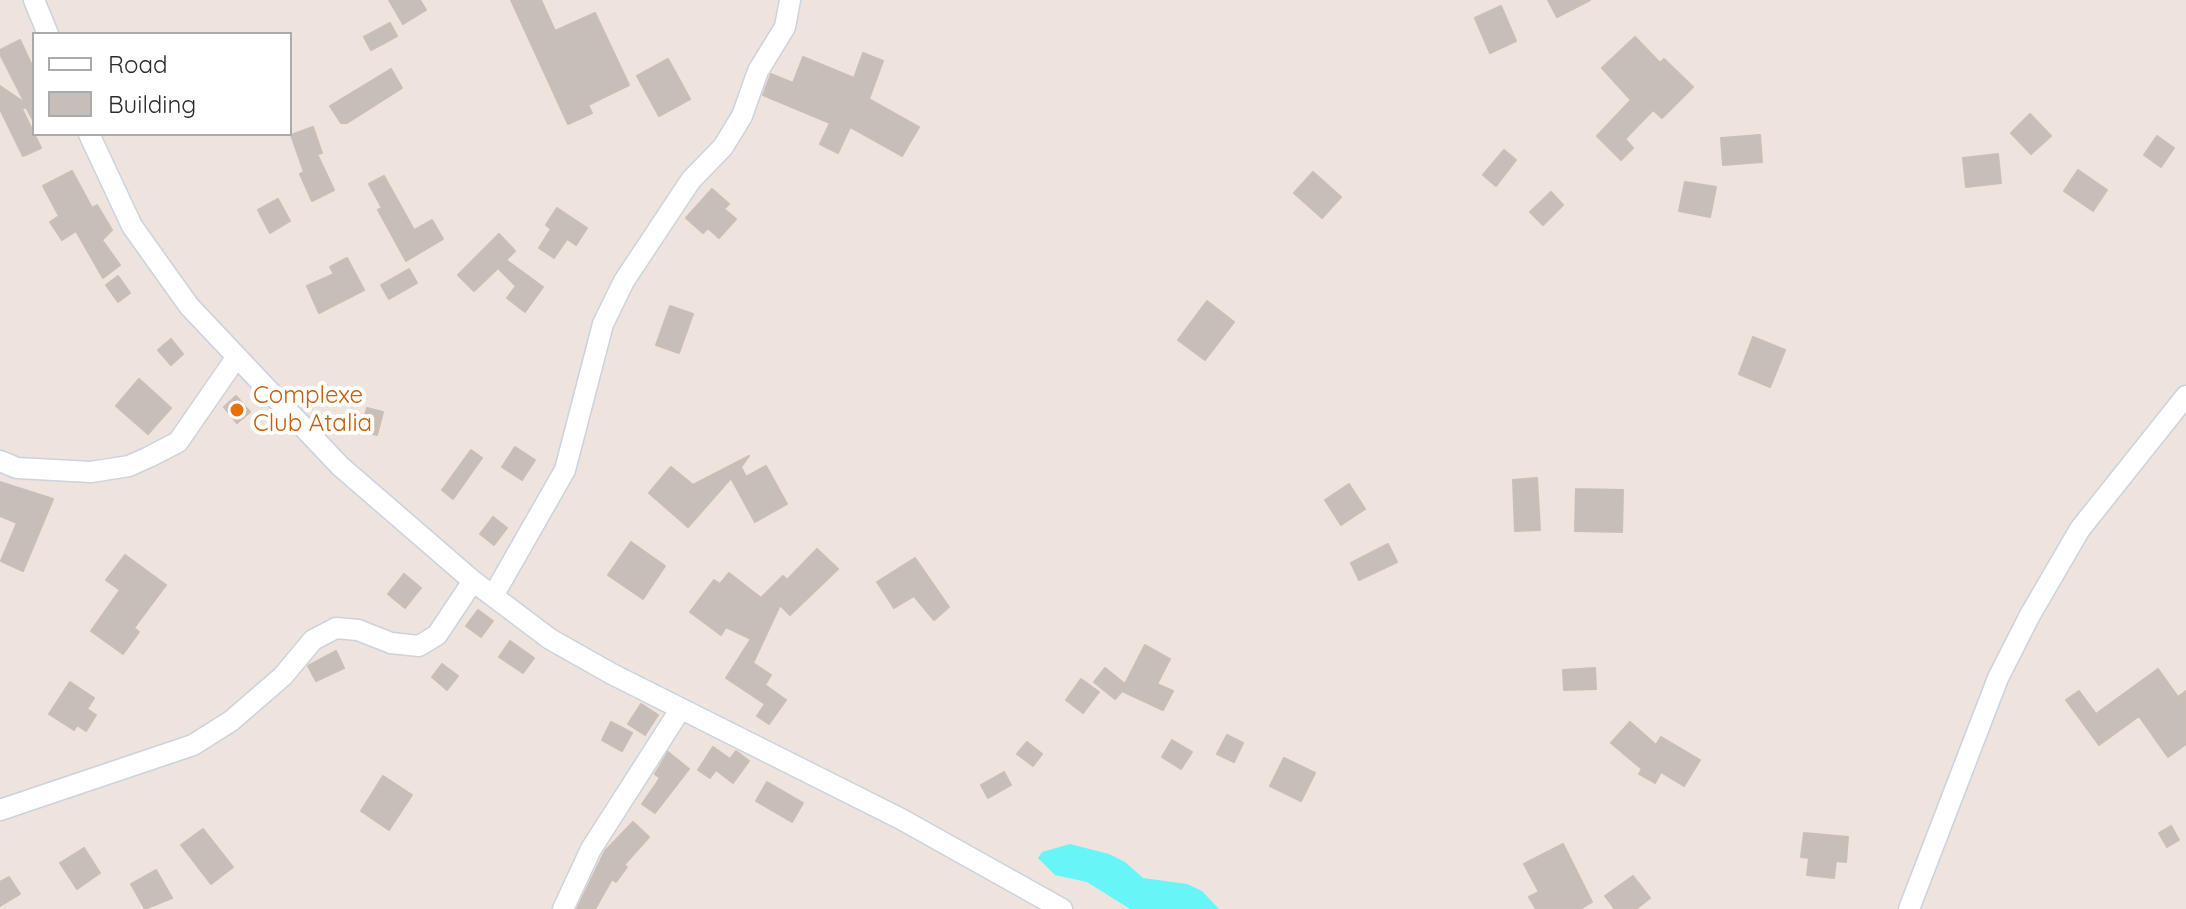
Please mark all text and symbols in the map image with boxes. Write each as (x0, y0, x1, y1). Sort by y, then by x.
legend (32, 32, 292, 136)
text: Road (108, 49, 168, 79)
text: Building (108, 89, 196, 119)
place label: Complexe Club Atalia (253, 382, 372, 438)
marker: Complexe Club Atalia (228, 401, 246, 419)

